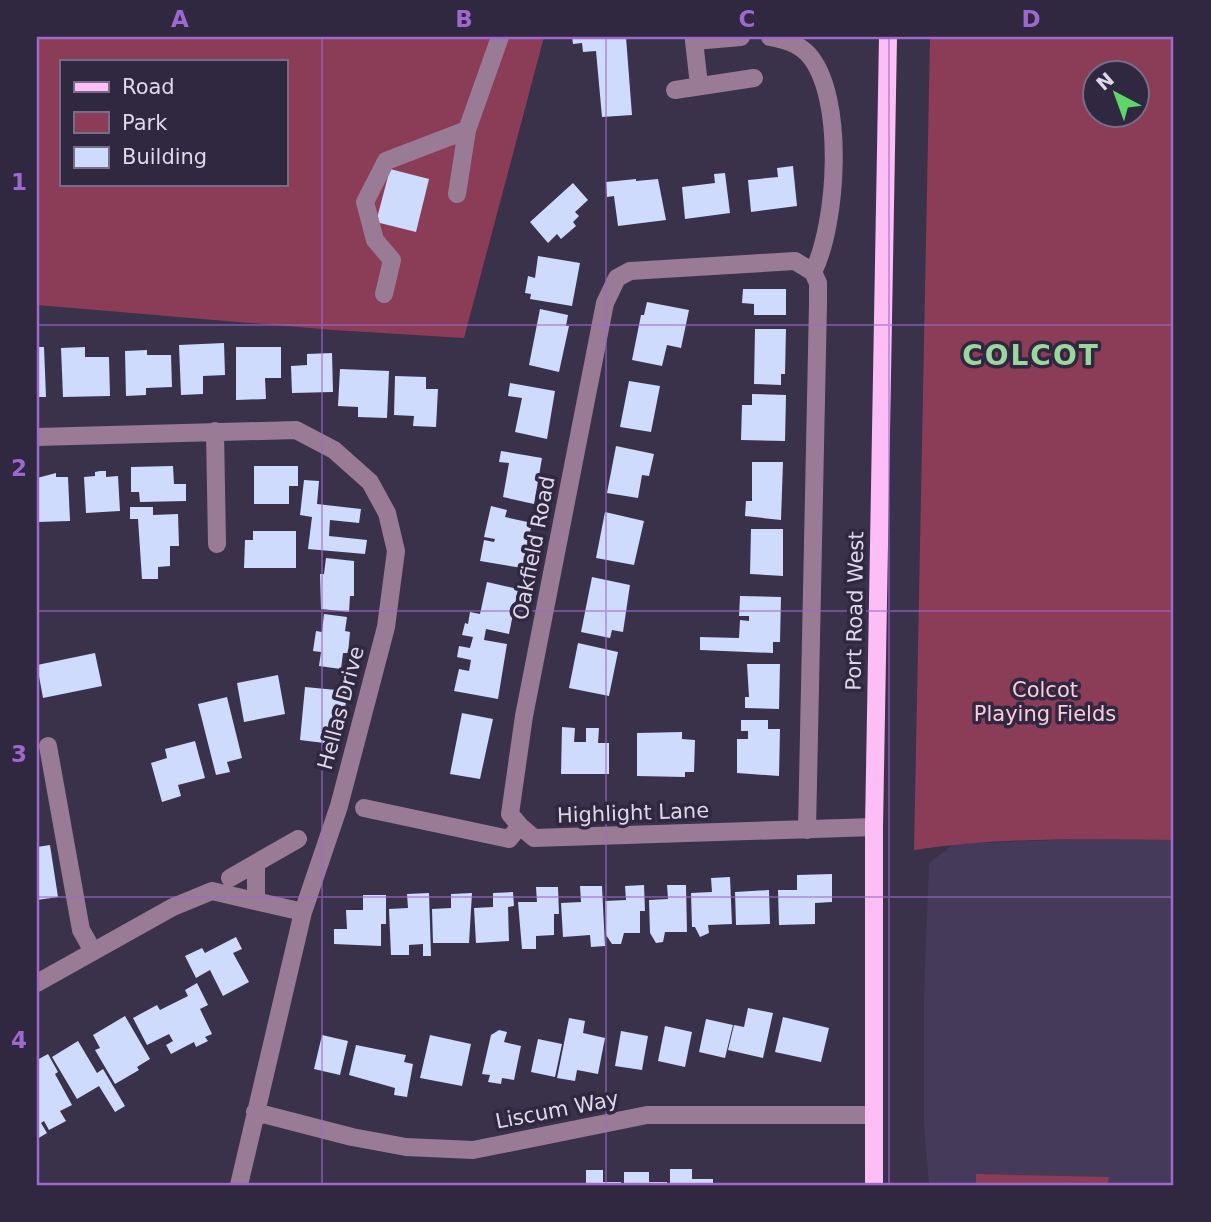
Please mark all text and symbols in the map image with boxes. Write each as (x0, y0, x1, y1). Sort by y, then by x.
text: A (171, 6, 189, 32)
text: B (455, 6, 473, 32)
text: C (739, 6, 755, 32)
text: D (1021, 6, 1041, 32)
legend (60, 60, 287, 186)
north arrow (1082, 60, 1152, 130)
text: N (1092, 68, 1118, 95)
text: Road (122, 75, 175, 99)
text: Park (122, 111, 168, 135)
text: Building (122, 145, 207, 169)
text: 1 (11, 169, 27, 195)
district label: COLCOT (962, 339, 1100, 372)
text: 2 (11, 455, 27, 481)
street label: Oakfield Road (508, 474, 560, 622)
street label: Port Road West (842, 531, 868, 691)
street label: Hellas Drive (313, 644, 369, 772)
park label: Colcot Playing Fields (974, 678, 1116, 726)
text: 3 (11, 741, 27, 767)
street label: Highlight Lane (556, 798, 710, 828)
text: 4 (11, 1027, 27, 1053)
street label: Liscum Way (493, 1086, 621, 1134)

